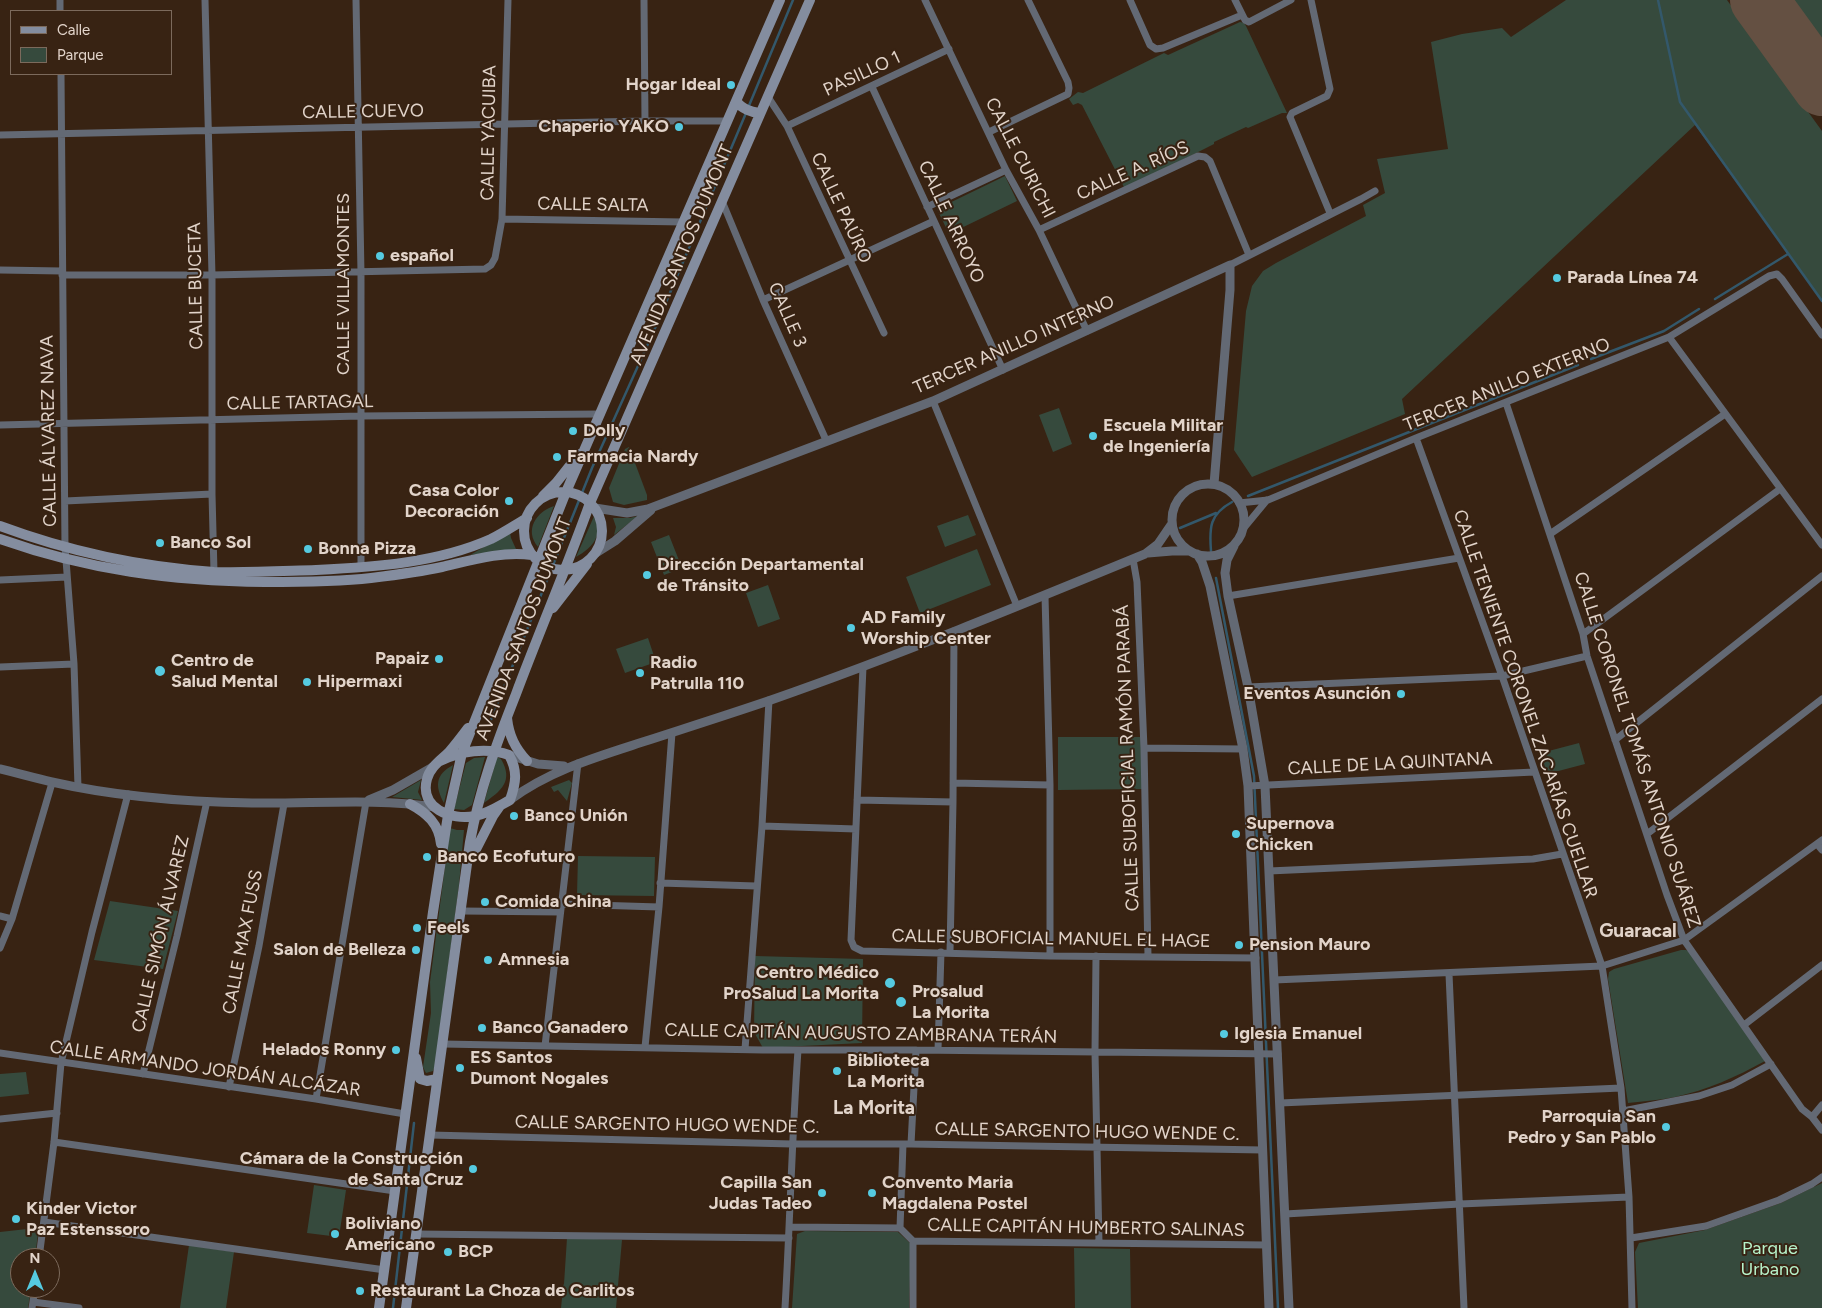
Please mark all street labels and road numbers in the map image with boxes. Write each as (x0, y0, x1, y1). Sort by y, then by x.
street label: PASILLO 1 (820, 47, 904, 101)
street label: CALLE YACUIBA (477, 65, 501, 201)
street label: CALLE CURICHI (980, 94, 1060, 222)
street label: CALLE CUEVO (302, 100, 424, 124)
street label: CALLE A. RÍOS (1074, 137, 1192, 205)
street label: AVENIDA SANTOS DUMONT (626, 142, 738, 368)
street label: CALLE PAÚRO (806, 149, 876, 267)
street label: CALLE ARROYO (913, 157, 989, 287)
street label: CALLE VILLAMONTES (333, 193, 355, 375)
street label: CALLE SALTA (537, 193, 649, 217)
street label: CALLE BUCETA (184, 222, 208, 350)
street label: CALLE 3 (763, 279, 811, 351)
street label: TERCER ANILLO INTERNO (910, 291, 1118, 399)
street label: TERCER ANILLO EXTERNO (1401, 334, 1613, 436)
street label: CALLE ÁLVAREZ NAVA (37, 335, 61, 527)
street label: CALLE TARTAGAL (227, 391, 373, 415)
street label: CALLE TENIENTE CORONEL ZACARÍAS CUELLAR (1448, 507, 1602, 901)
street label: AVENIDA SANTOS DUMONT (471, 514, 577, 744)
street label: CALLE CORONEL TOMÁS ANTONIO SUÁREZ (1569, 569, 1705, 931)
street label: CALLE SUBOFICIAL RAMÓN PARABÁ (1112, 604, 1144, 912)
street label: CALLE DE LA QUINTANA (1287, 748, 1493, 780)
street label: CALLE SIMÓN ÁLVAREZ (128, 833, 194, 1035)
street label: CALLE MAX FUSS (218, 868, 268, 1016)
street label: CALLE SUBOFICIAL MANUEL EL HAGE (891, 925, 1211, 953)
street label: CALLE CAPITÁN AUGUSTO ZAMBRANA TERÁN (665, 1020, 1057, 1048)
street label: CALLE ARMANDO JORDÁN ALCÁZAR (48, 1036, 362, 1102)
street label: CALLE SARGENTO HUGO WENDE C. (515, 1112, 819, 1138)
street label: CALLE SARGENTO HUGO WENDE C. (935, 1119, 1239, 1145)
street label: CALLE CAPITÁN HUMBERTO SALINAS (927, 1214, 1245, 1242)

